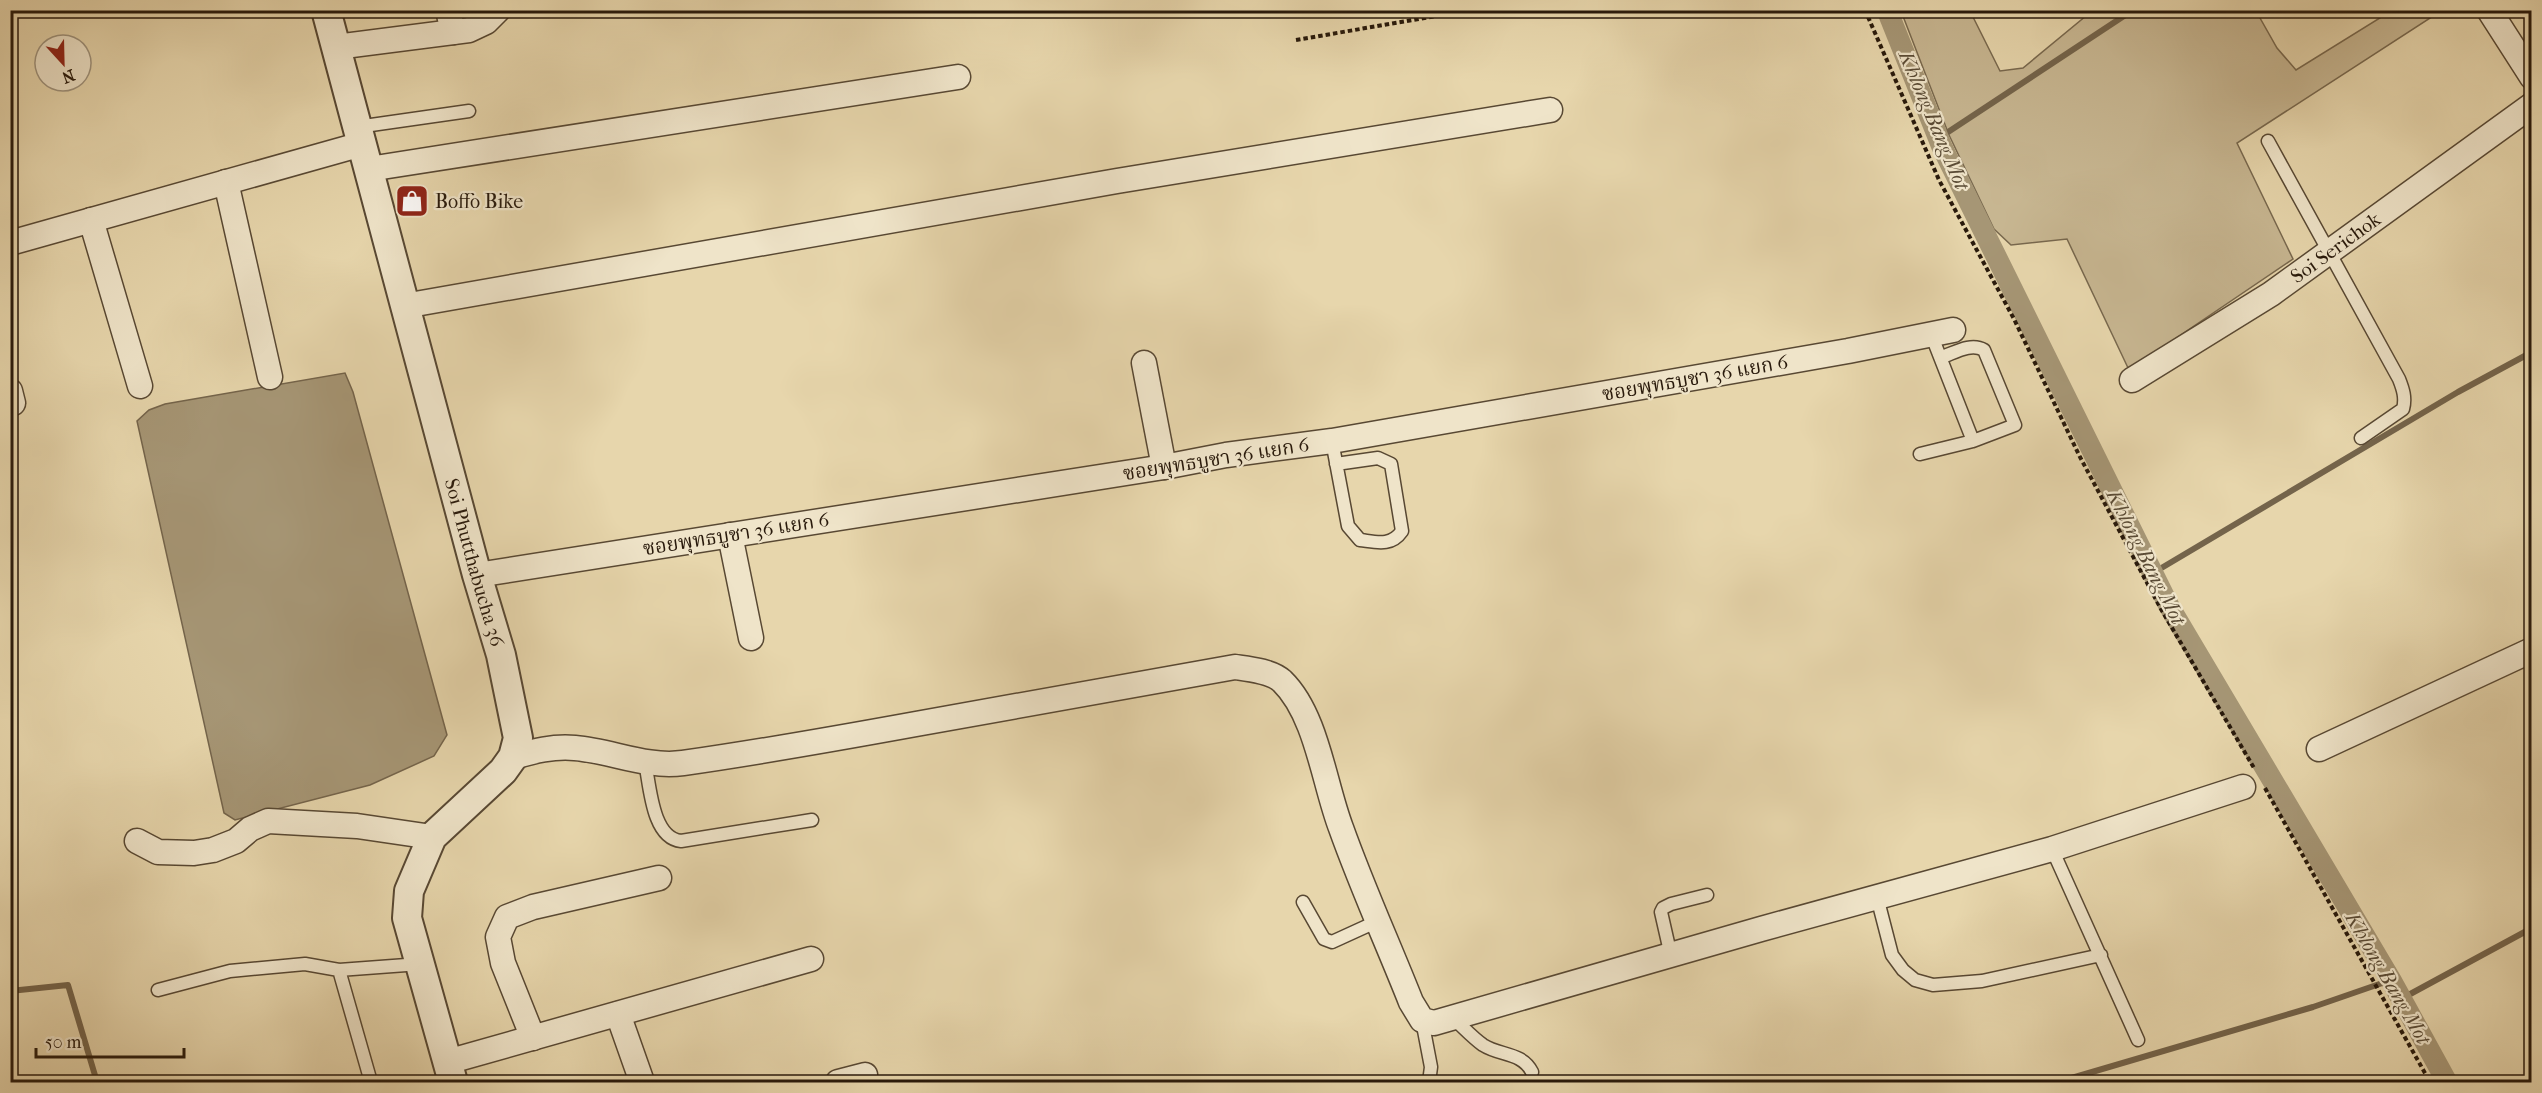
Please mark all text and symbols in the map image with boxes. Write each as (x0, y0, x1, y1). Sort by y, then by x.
north arrow (33, 33, 93, 93)
water label: Khlong Bang Mot (1893, 45, 1975, 195)
text: N (58, 65, 78, 88)
shop icon: Boffo Bike (394, 183, 430, 219)
place label: Boffo Bike (435, 190, 523, 213)
street label: Soi Serichok (2286, 207, 2385, 288)
street label: ซอยพุทธบูชา 36 แยก 6 (1600, 350, 1790, 407)
street label: ซอยพุทธบูชา 36 แยก 6 (1121, 433, 1311, 486)
street label: Soi Phutthabucha 36 (440, 476, 509, 649)
water label: Khlong Bang Mot (2101, 483, 2191, 630)
street label: ซอยพุทธบูชา 36 แยก 6 (641, 508, 831, 561)
water label: Khlong Bang Mot (2339, 906, 2436, 1050)
scale bar (36, 1021, 184, 1059)
text: 50 m (45, 1032, 82, 1053)

